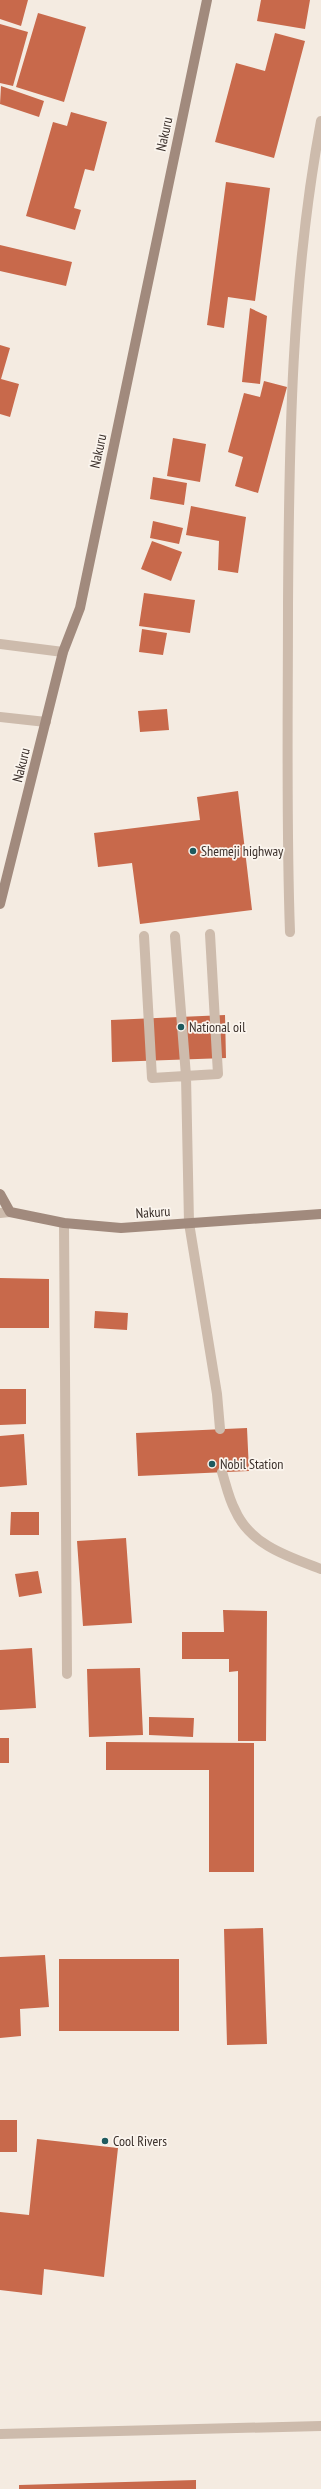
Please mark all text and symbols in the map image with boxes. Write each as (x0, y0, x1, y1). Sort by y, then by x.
street label: Nakuru (152, 115, 176, 153)
street label: Nakuru (86, 432, 110, 470)
street label: Nakuru (8, 746, 34, 784)
place label: Shemeji highway (201, 842, 284, 860)
marker: Shemeji highway (188, 846, 198, 856)
place label: National oil (189, 1018, 246, 1036)
marker: National oil (176, 1022, 186, 1032)
street label: Nakuru (135, 1202, 171, 1222)
place label: Nobil Station (220, 1455, 283, 1473)
marker: Nobil Station (207, 1459, 217, 1469)
place label: Cool Rivers (113, 2132, 167, 2150)
marker: Cool Rivers (100, 2136, 110, 2146)

